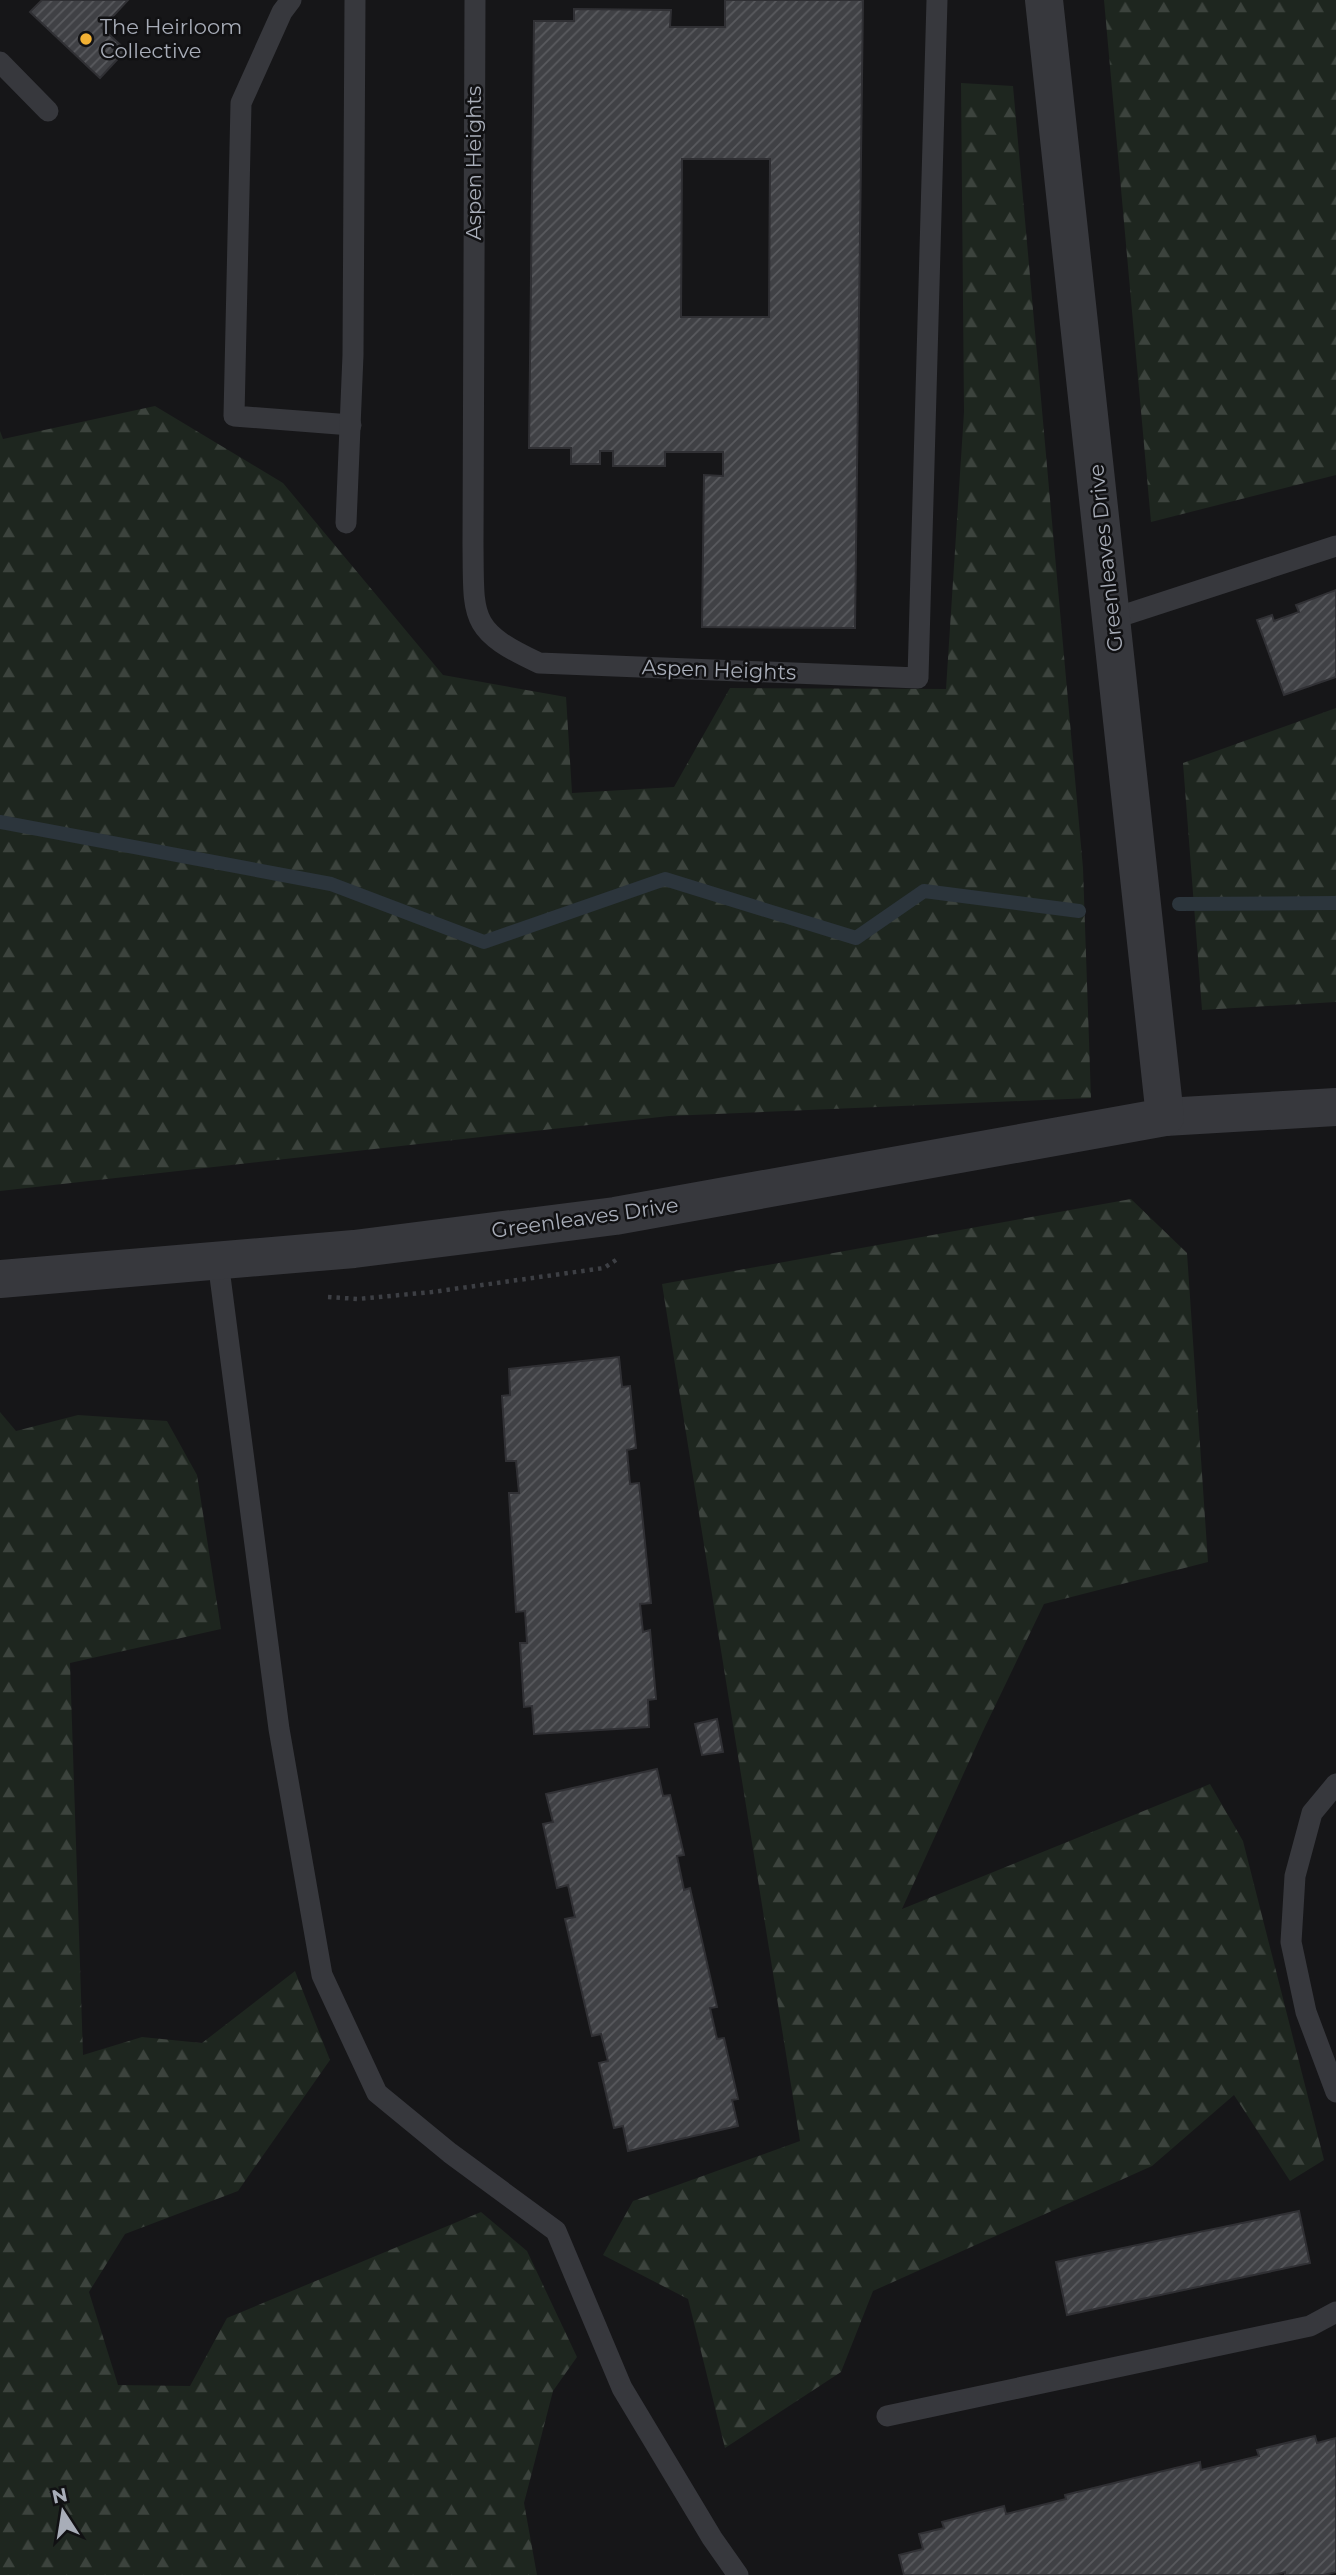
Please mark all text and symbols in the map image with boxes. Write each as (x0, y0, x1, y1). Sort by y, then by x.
place label: The Heirloom Collective (100, 14, 242, 63)
marker: The Heirloom Collective (78, 31, 94, 47)
street label: Aspen Heights (461, 86, 486, 240)
street label: Greenleaves Drive (1083, 463, 1128, 653)
street label: Aspen Heights (641, 654, 797, 685)
street label: Greenleaves Drive (490, 1192, 680, 1243)
north arrow (28, 2477, 98, 2547)
text: N (50, 2483, 69, 2509)

